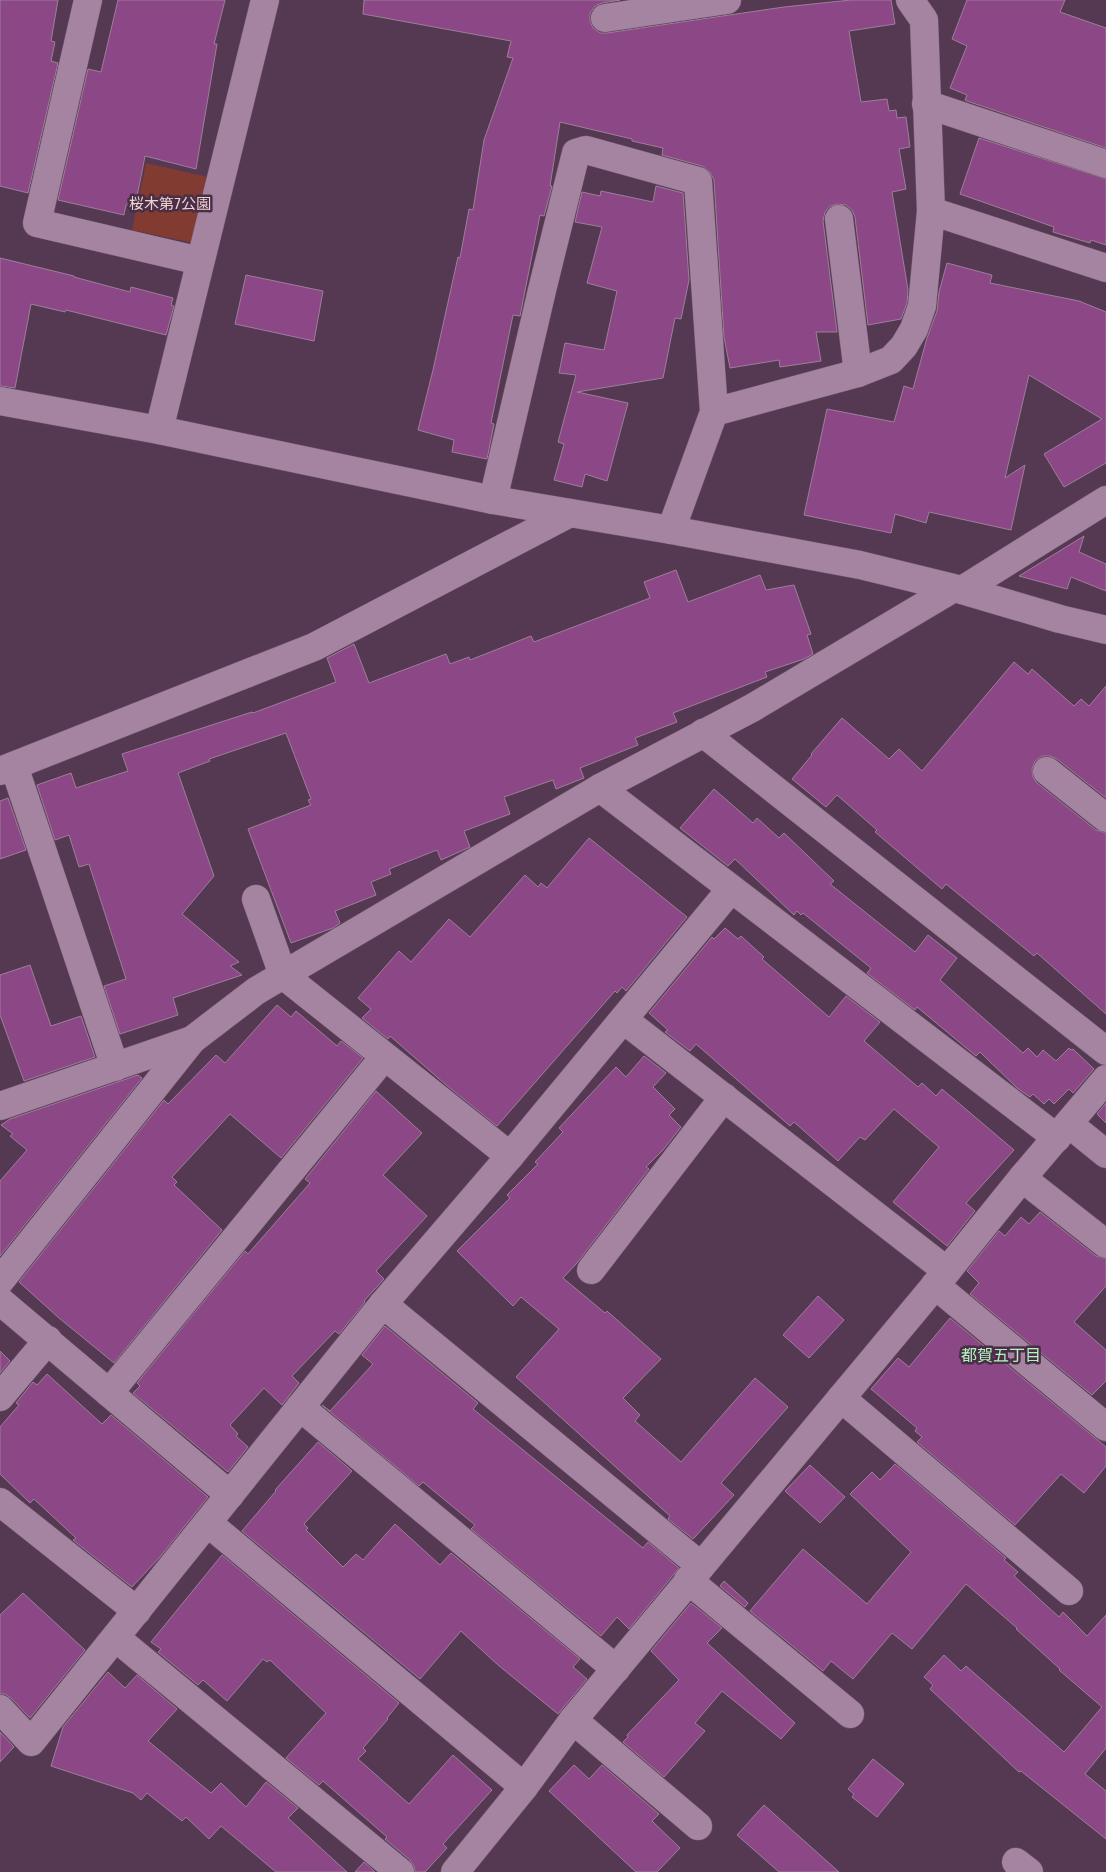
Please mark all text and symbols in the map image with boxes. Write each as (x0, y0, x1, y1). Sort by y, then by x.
park label: 桜木第7公園 (129, 195, 211, 212)
district label: 都賀五丁目 (961, 1346, 1041, 1364)

